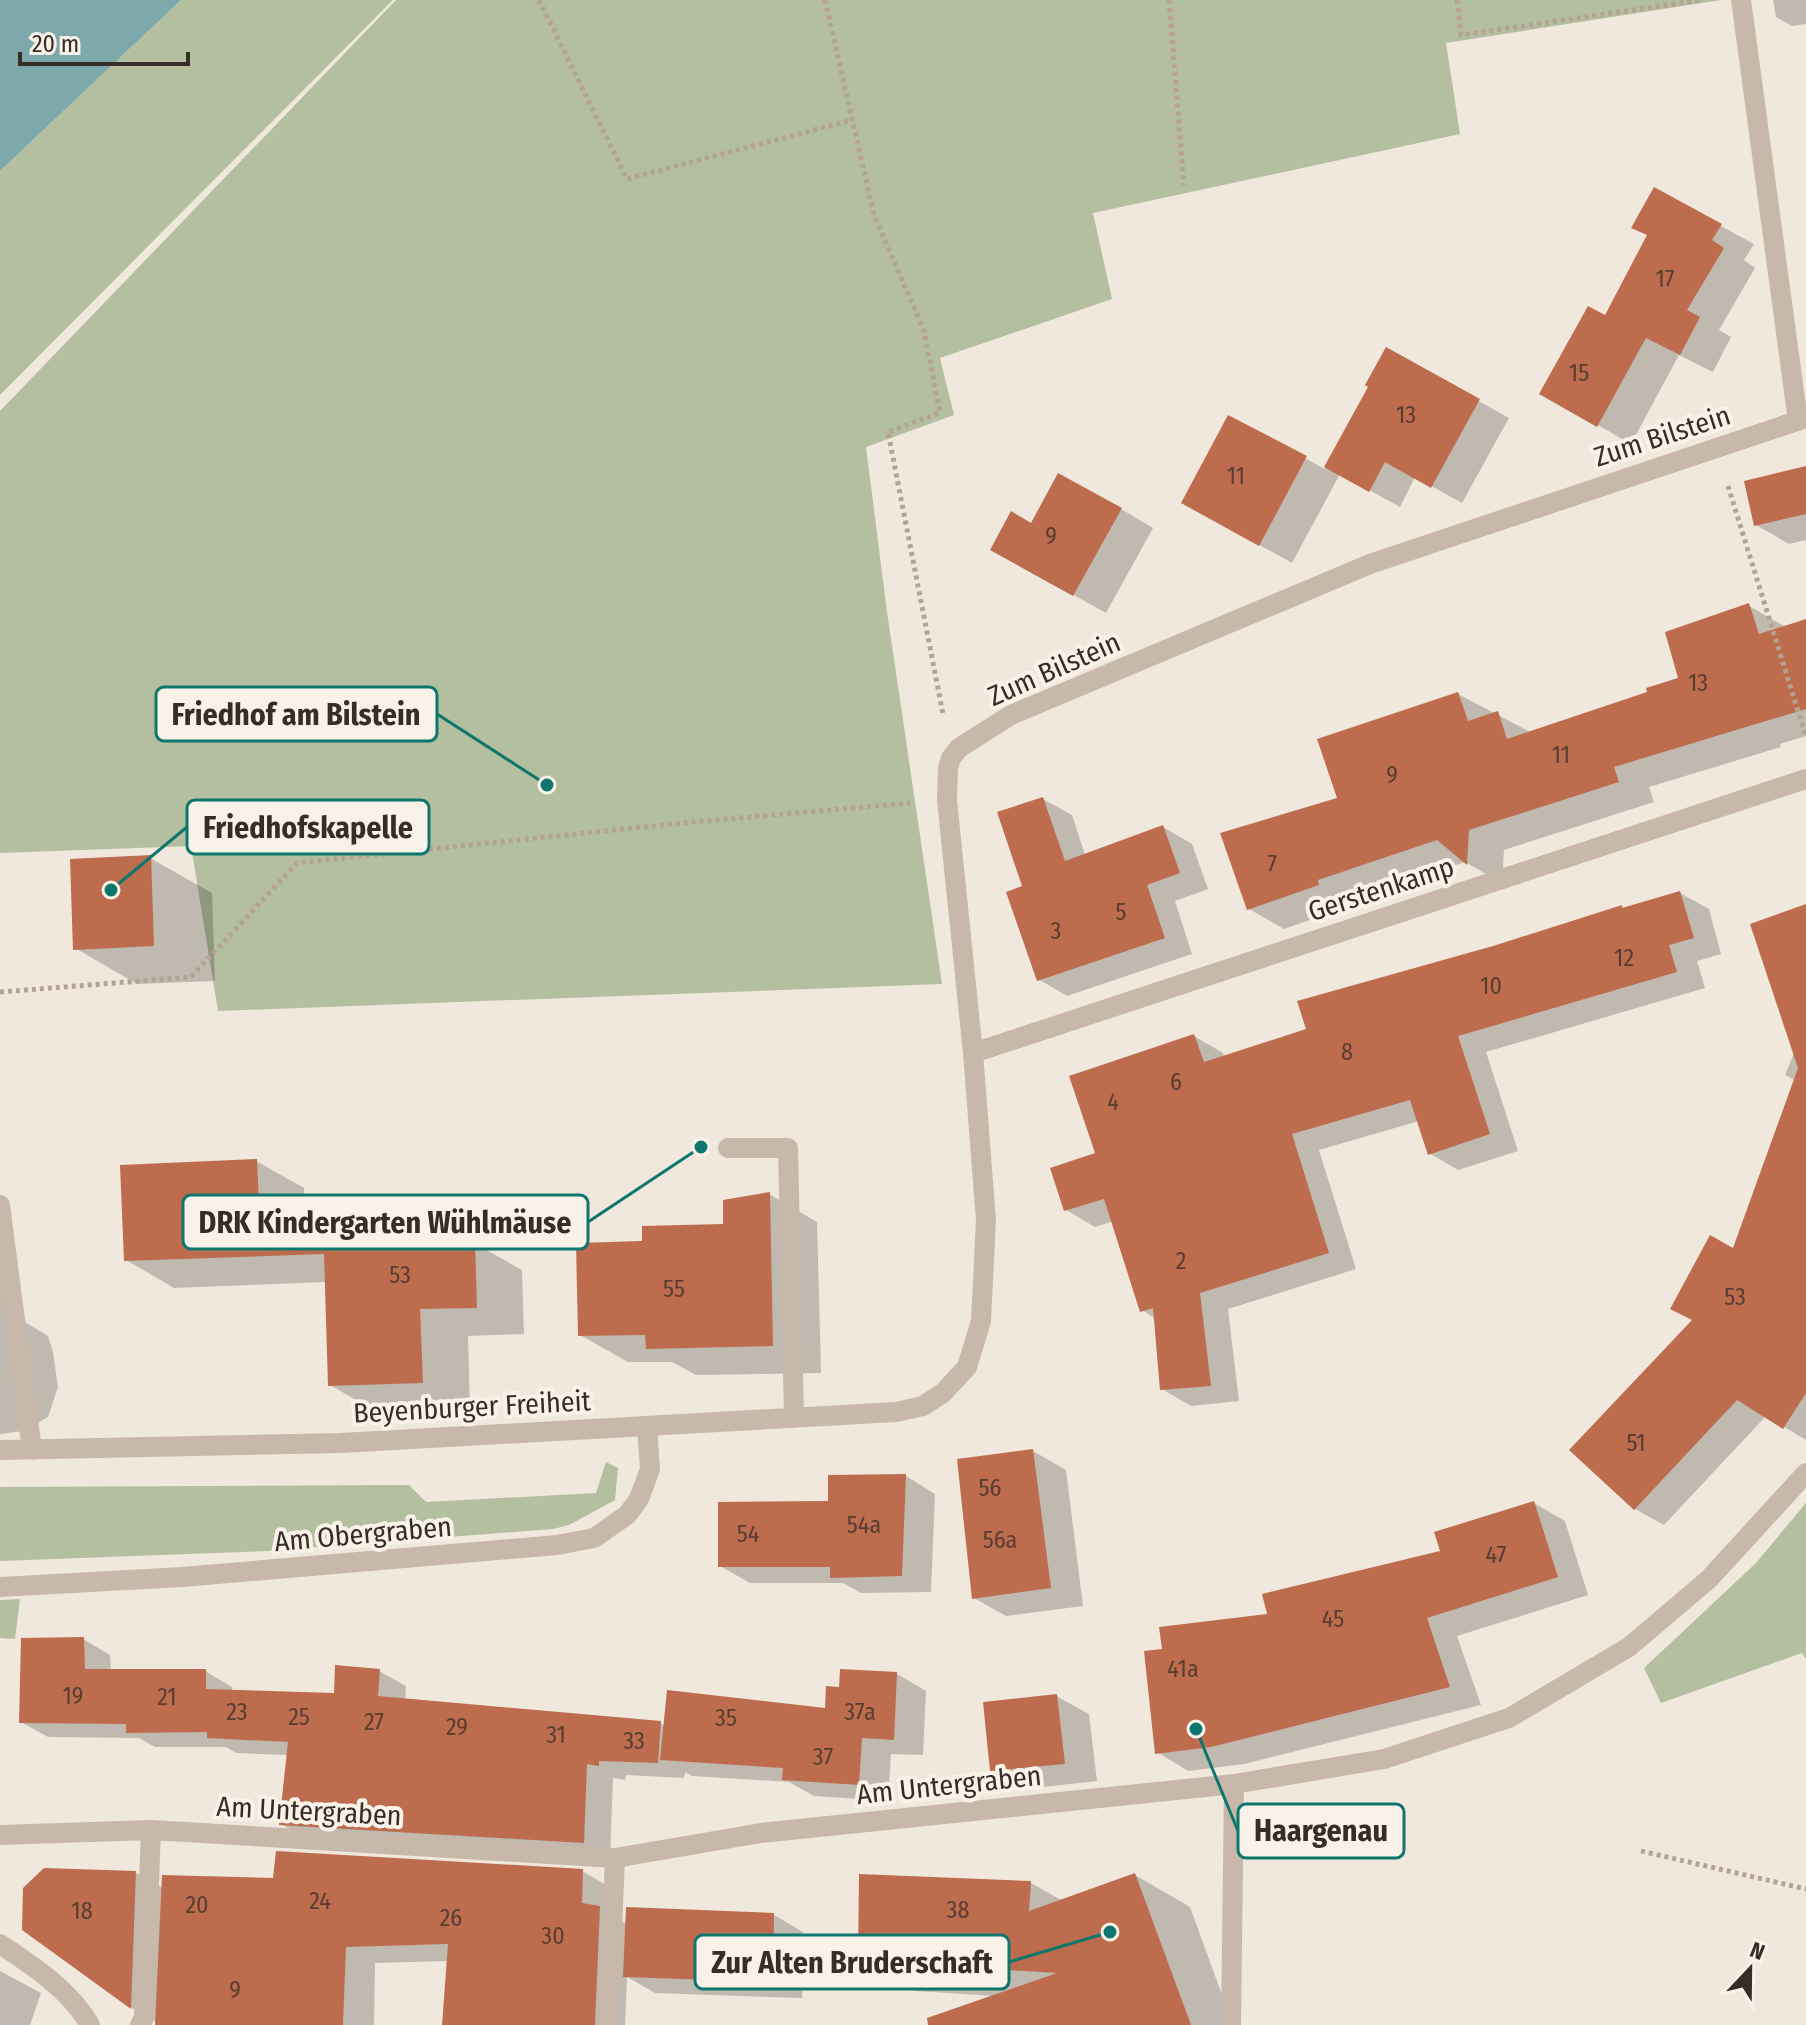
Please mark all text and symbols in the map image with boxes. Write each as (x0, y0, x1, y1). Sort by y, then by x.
scale bar (20, 16, 188, 66)
text: 20 m (32, 30, 79, 58)
house number: 17 (1655, 265, 1675, 293)
house number: 15 (1569, 359, 1589, 387)
street label: Zum Bilstein (1590, 398, 1734, 474)
house number: 13 (1396, 401, 1416, 429)
house number: 11 (1227, 462, 1245, 490)
house number: 9 (1045, 522, 1057, 550)
street label: Zum Bilstein (983, 625, 1125, 713)
house number: 13 (1688, 669, 1708, 697)
callout: Friedhof am Bilstein (156, 687, 437, 741)
text: Friedhof am Bilstein (172, 697, 420, 733)
house number: 11 (1552, 741, 1570, 769)
house number: 9 (1386, 761, 1398, 789)
callout: Friedhofskapelle (187, 800, 429, 854)
text: Friedhofskapelle (203, 810, 413, 846)
house number: 7 (1267, 850, 1277, 878)
street label: Gerstenkamp (1304, 850, 1458, 928)
house number: 5 (1115, 898, 1127, 926)
house number: 3 (1051, 917, 1061, 945)
house number: 12 (1614, 944, 1634, 972)
house number: 10 (1480, 972, 1502, 1000)
house number: 8 (1341, 1038, 1353, 1066)
house number: 6 (1170, 1068, 1182, 1096)
house number: 4 (1107, 1088, 1119, 1116)
callout: DRK Kindergarten Wühlmäuse (183, 1195, 588, 1249)
text: DRK Kindergarten Wühlmäuse (199, 1205, 571, 1241)
house number: 2 (1176, 1247, 1186, 1275)
house number: 53 (389, 1261, 411, 1289)
house number: 55 (663, 1275, 685, 1303)
house number: 53 (1724, 1283, 1746, 1311)
street label: Beyenburger Freiheit (352, 1384, 592, 1430)
house number: 51 (1626, 1429, 1646, 1457)
house number: 56 (979, 1474, 1001, 1502)
street label: Am Obergraben (273, 1510, 453, 1558)
house number: 54a (847, 1511, 881, 1539)
house number: 54 (737, 1520, 759, 1548)
house number: 56a (983, 1526, 1017, 1554)
house number: 47 (1486, 1541, 1507, 1569)
house number: 45 (1322, 1605, 1344, 1633)
house number: 41a (1167, 1655, 1199, 1683)
house number: 19 (62, 1682, 84, 1710)
house number: 21 (157, 1683, 177, 1711)
house number: 23 (226, 1698, 248, 1726)
house number: 37a (844, 1698, 876, 1726)
house number: 25 (288, 1703, 310, 1731)
house number: 35 (715, 1704, 737, 1732)
house number: 27 (364, 1708, 384, 1736)
house number: 29 (446, 1713, 468, 1741)
house number: 31 (546, 1721, 566, 1749)
house number: 33 (623, 1727, 645, 1755)
house number: 37 (813, 1743, 833, 1771)
street label: Am Untergraben (855, 1759, 1043, 1811)
street label: Am Untergraben (216, 1790, 402, 1832)
callout: Haargenau (1238, 1804, 1404, 1858)
text: Haargenau (1254, 1813, 1388, 1849)
house number: 24 (309, 1887, 331, 1915)
house number: 20 (185, 1891, 209, 1919)
house number: 38 (947, 1896, 969, 1924)
house number: 18 (71, 1897, 93, 1925)
house number: 26 (440, 1904, 462, 1932)
house number: 30 (541, 1922, 565, 1950)
north arrow (1710, 1929, 1790, 2009)
callout: Zur Alten Bruderschaft (695, 1935, 1009, 1989)
text: N (1746, 1936, 1768, 1966)
text: Zur Alten Bruderschaft (711, 1945, 993, 1981)
house number: 9 (229, 1976, 241, 2004)

